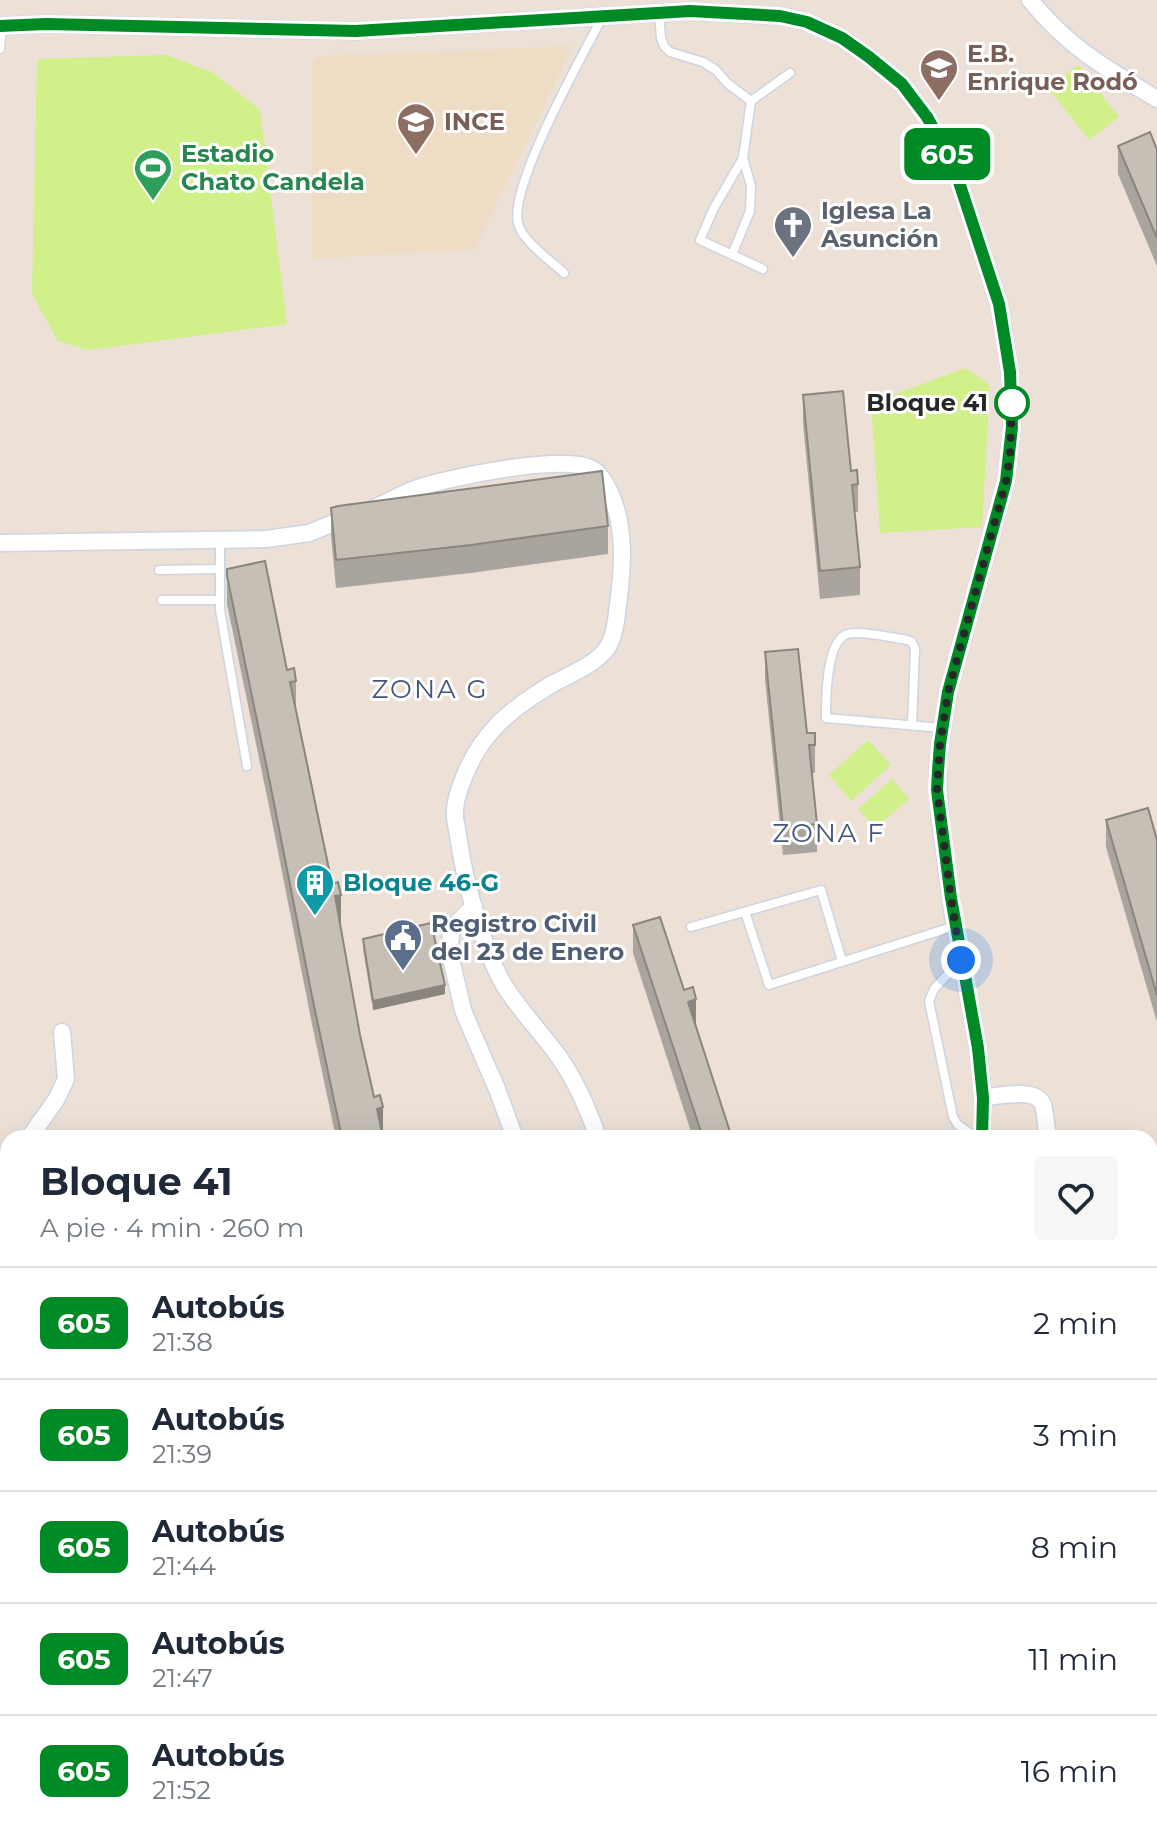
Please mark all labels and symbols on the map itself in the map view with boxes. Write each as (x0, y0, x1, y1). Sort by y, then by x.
place label: E.B. Enrique Rodó (967, 39, 1138, 96)
school or university icon: E.B. Enrique Rodó (918, 47, 960, 102)
school or university icon: INCE (395, 101, 437, 156)
place label: INCE (444, 107, 505, 136)
line badge: 605 (901, 128, 993, 180)
place label: Estadio Chato Candela (181, 139, 365, 196)
sports icon: Estadio Chato Candela (132, 147, 174, 202)
place label: Iglesa La Asunción (820, 196, 939, 253)
church icon: Iglesa La Asunción (772, 204, 814, 259)
marker: Bloque 41 (995, 386, 1029, 420)
place label: Bloque 41 (866, 388, 988, 417)
district label: ZONA G (371, 673, 489, 705)
district label: ZONA F (772, 817, 886, 849)
building icon: Bloque 46-G (294, 862, 336, 917)
place label: Bloque 46-G (343, 868, 499, 897)
place label: Registro Civil del 23 de Enero (431, 909, 624, 966)
public building icon: Registro Civil del 23 de Enero (382, 917, 424, 972)
your location (941, 940, 981, 980)

